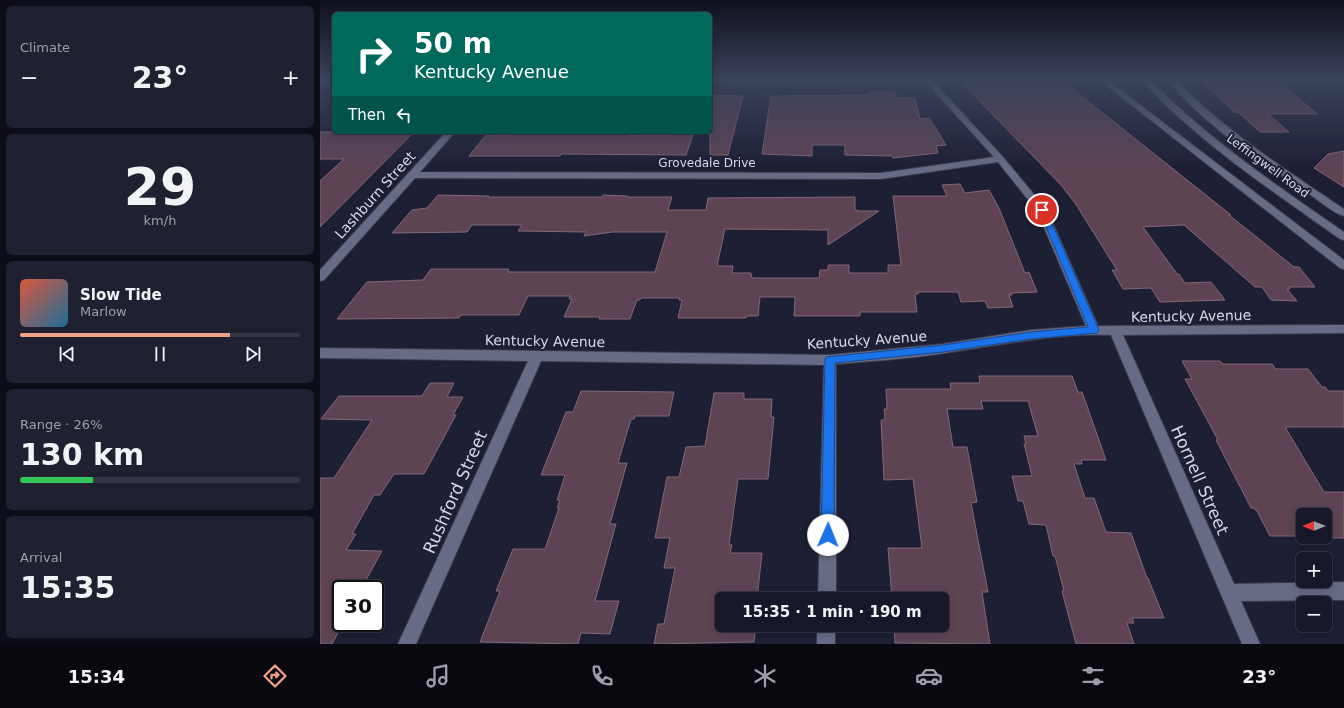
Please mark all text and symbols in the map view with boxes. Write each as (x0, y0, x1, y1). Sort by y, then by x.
text: 50 m (414, 27, 492, 60)
icon: right (348, 28, 400, 80)
text: Climate (20, 40, 70, 55)
text: 23° (132, 60, 188, 95)
text: Kentucky Avenue (414, 61, 569, 82)
text: − (20, 65, 38, 90)
text: + (282, 65, 300, 90)
icon: left (393, 104, 415, 126)
text: Then (348, 106, 385, 124)
street label: Leffingwell Road (1224, 131, 1312, 201)
street label: Lashburn Street (332, 148, 419, 242)
street label: Grovedale Drive (658, 156, 756, 170)
text: 29 (124, 157, 196, 217)
pin (1025, 193, 1059, 227)
icon: arrive (1031, 199, 1053, 221)
text: km/h (144, 213, 176, 228)
text: Slow Tide (80, 286, 162, 304)
text: Marlow (80, 304, 127, 319)
street label: Kentucky Avenue (1131, 307, 1251, 325)
street label: Kentucky Avenue (806, 328, 928, 352)
street label: Kentucky Avenue (485, 332, 605, 350)
icon: previous (56, 343, 78, 365)
icon: pause (149, 343, 171, 365)
icon: next (242, 343, 264, 365)
text: Range · 26% (20, 417, 103, 432)
street label: Hornell Street (1167, 422, 1233, 538)
street label: Rushford Street (419, 427, 491, 557)
text: 130 km (20, 437, 144, 472)
north arrow (1296, 508, 1332, 544)
map controls (1296, 508, 1332, 632)
position arrow (807, 514, 849, 556)
text: Arrival (20, 550, 62, 565)
button: + (1296, 552, 1332, 588)
text: 15:35 (20, 570, 116, 605)
speed limit sign: 30 (332, 580, 384, 632)
button: − (1296, 596, 1332, 632)
text: 15:35 · 1 min · 190 m (742, 603, 922, 621)
icon: directions (261, 662, 289, 690)
icon: music (424, 662, 452, 690)
icon: phone (588, 662, 616, 690)
icon: climate (751, 662, 779, 690)
icon: car (915, 662, 943, 690)
icon: filters (1079, 662, 1107, 690)
text: 15:34 (68, 666, 125, 687)
text: 23° (1242, 666, 1276, 687)

